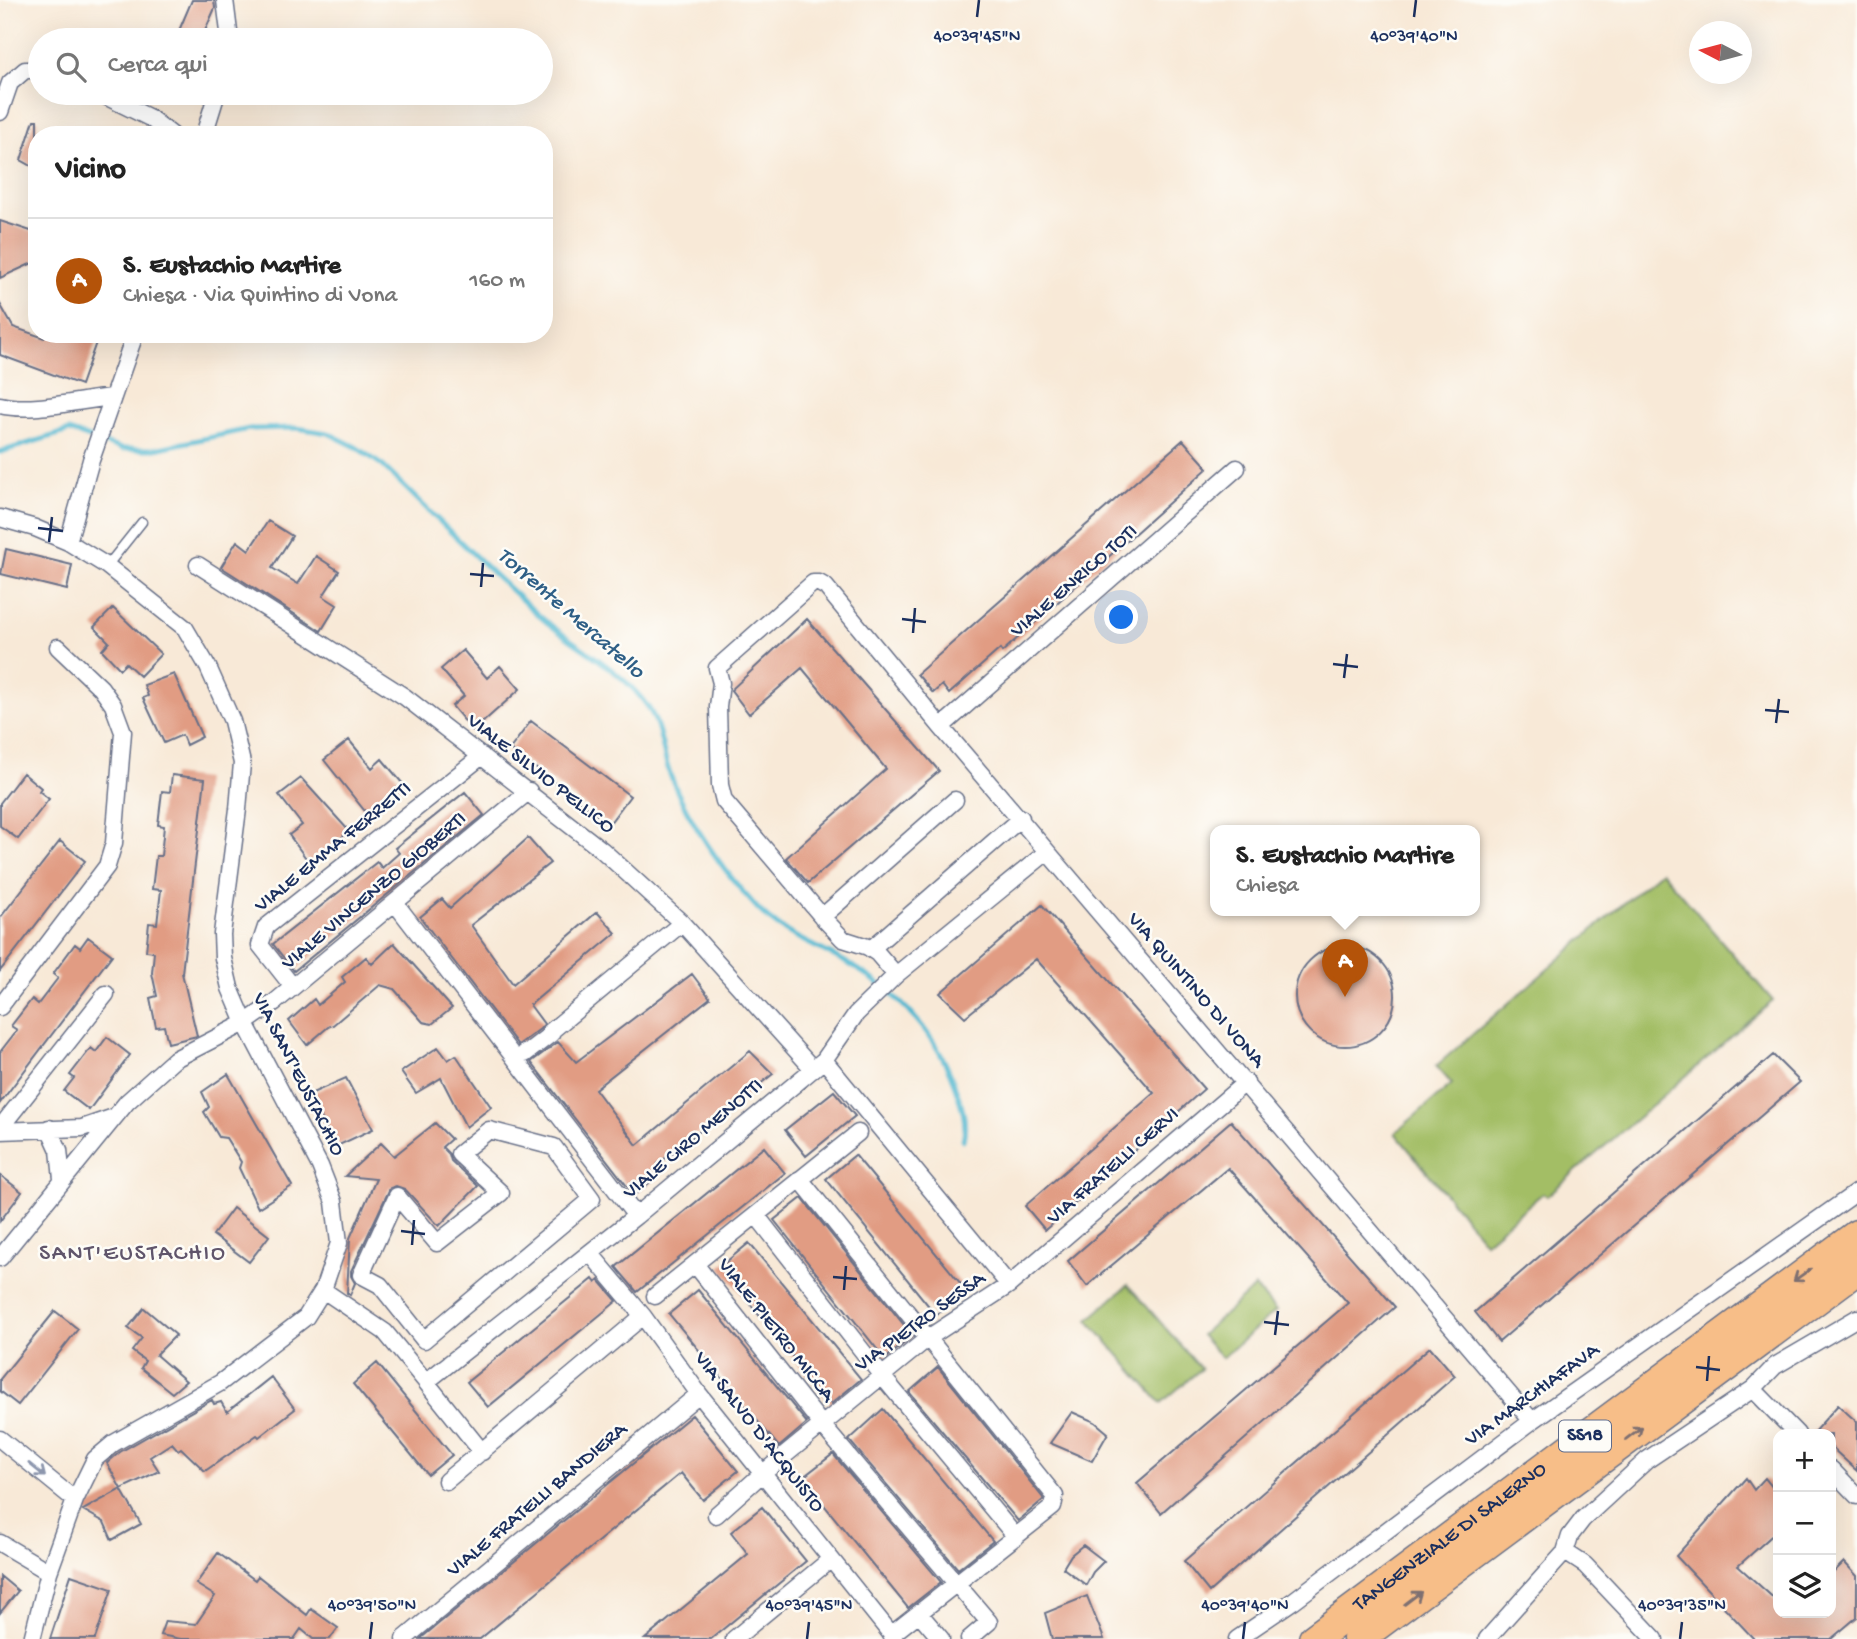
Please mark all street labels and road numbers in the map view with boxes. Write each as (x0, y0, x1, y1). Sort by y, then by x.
street label: VIALE ENRICO TOTI (1005, 520, 1144, 645)
street label: VIALE SILVIO PELLICO (460, 709, 619, 841)
street label: VIALE EMMA FERRETTI (250, 777, 417, 920)
street label: VIALE VINCENZO GIOBERTI (277, 807, 472, 977)
street label: VIA QUINTINO DI VONA (1120, 907, 1270, 1075)
street label: VIA SANT'EUSTACHIO (245, 988, 349, 1161)
street label: VIALE CIRO MENOTTI (618, 1074, 769, 1207)
street label: VIA FRATELLI CERVI (1042, 1103, 1185, 1232)
street label: VIALE PIETRO MICCA (710, 1253, 840, 1409)
street label: VIA PIETRO SESSA (850, 1266, 992, 1379)
street label: VIA MARCHIAFAVA (1460, 1338, 1606, 1454)
street label: VIA SALVO D'ACQUISTO (687, 1347, 829, 1519)
street label: VIALE FRATELLI BANDIERA (442, 1417, 634, 1584)
road number: SS18 (1559, 1420, 1611, 1452)
street label: TANGENZIALE DI SALERNO (1348, 1457, 1552, 1618)

